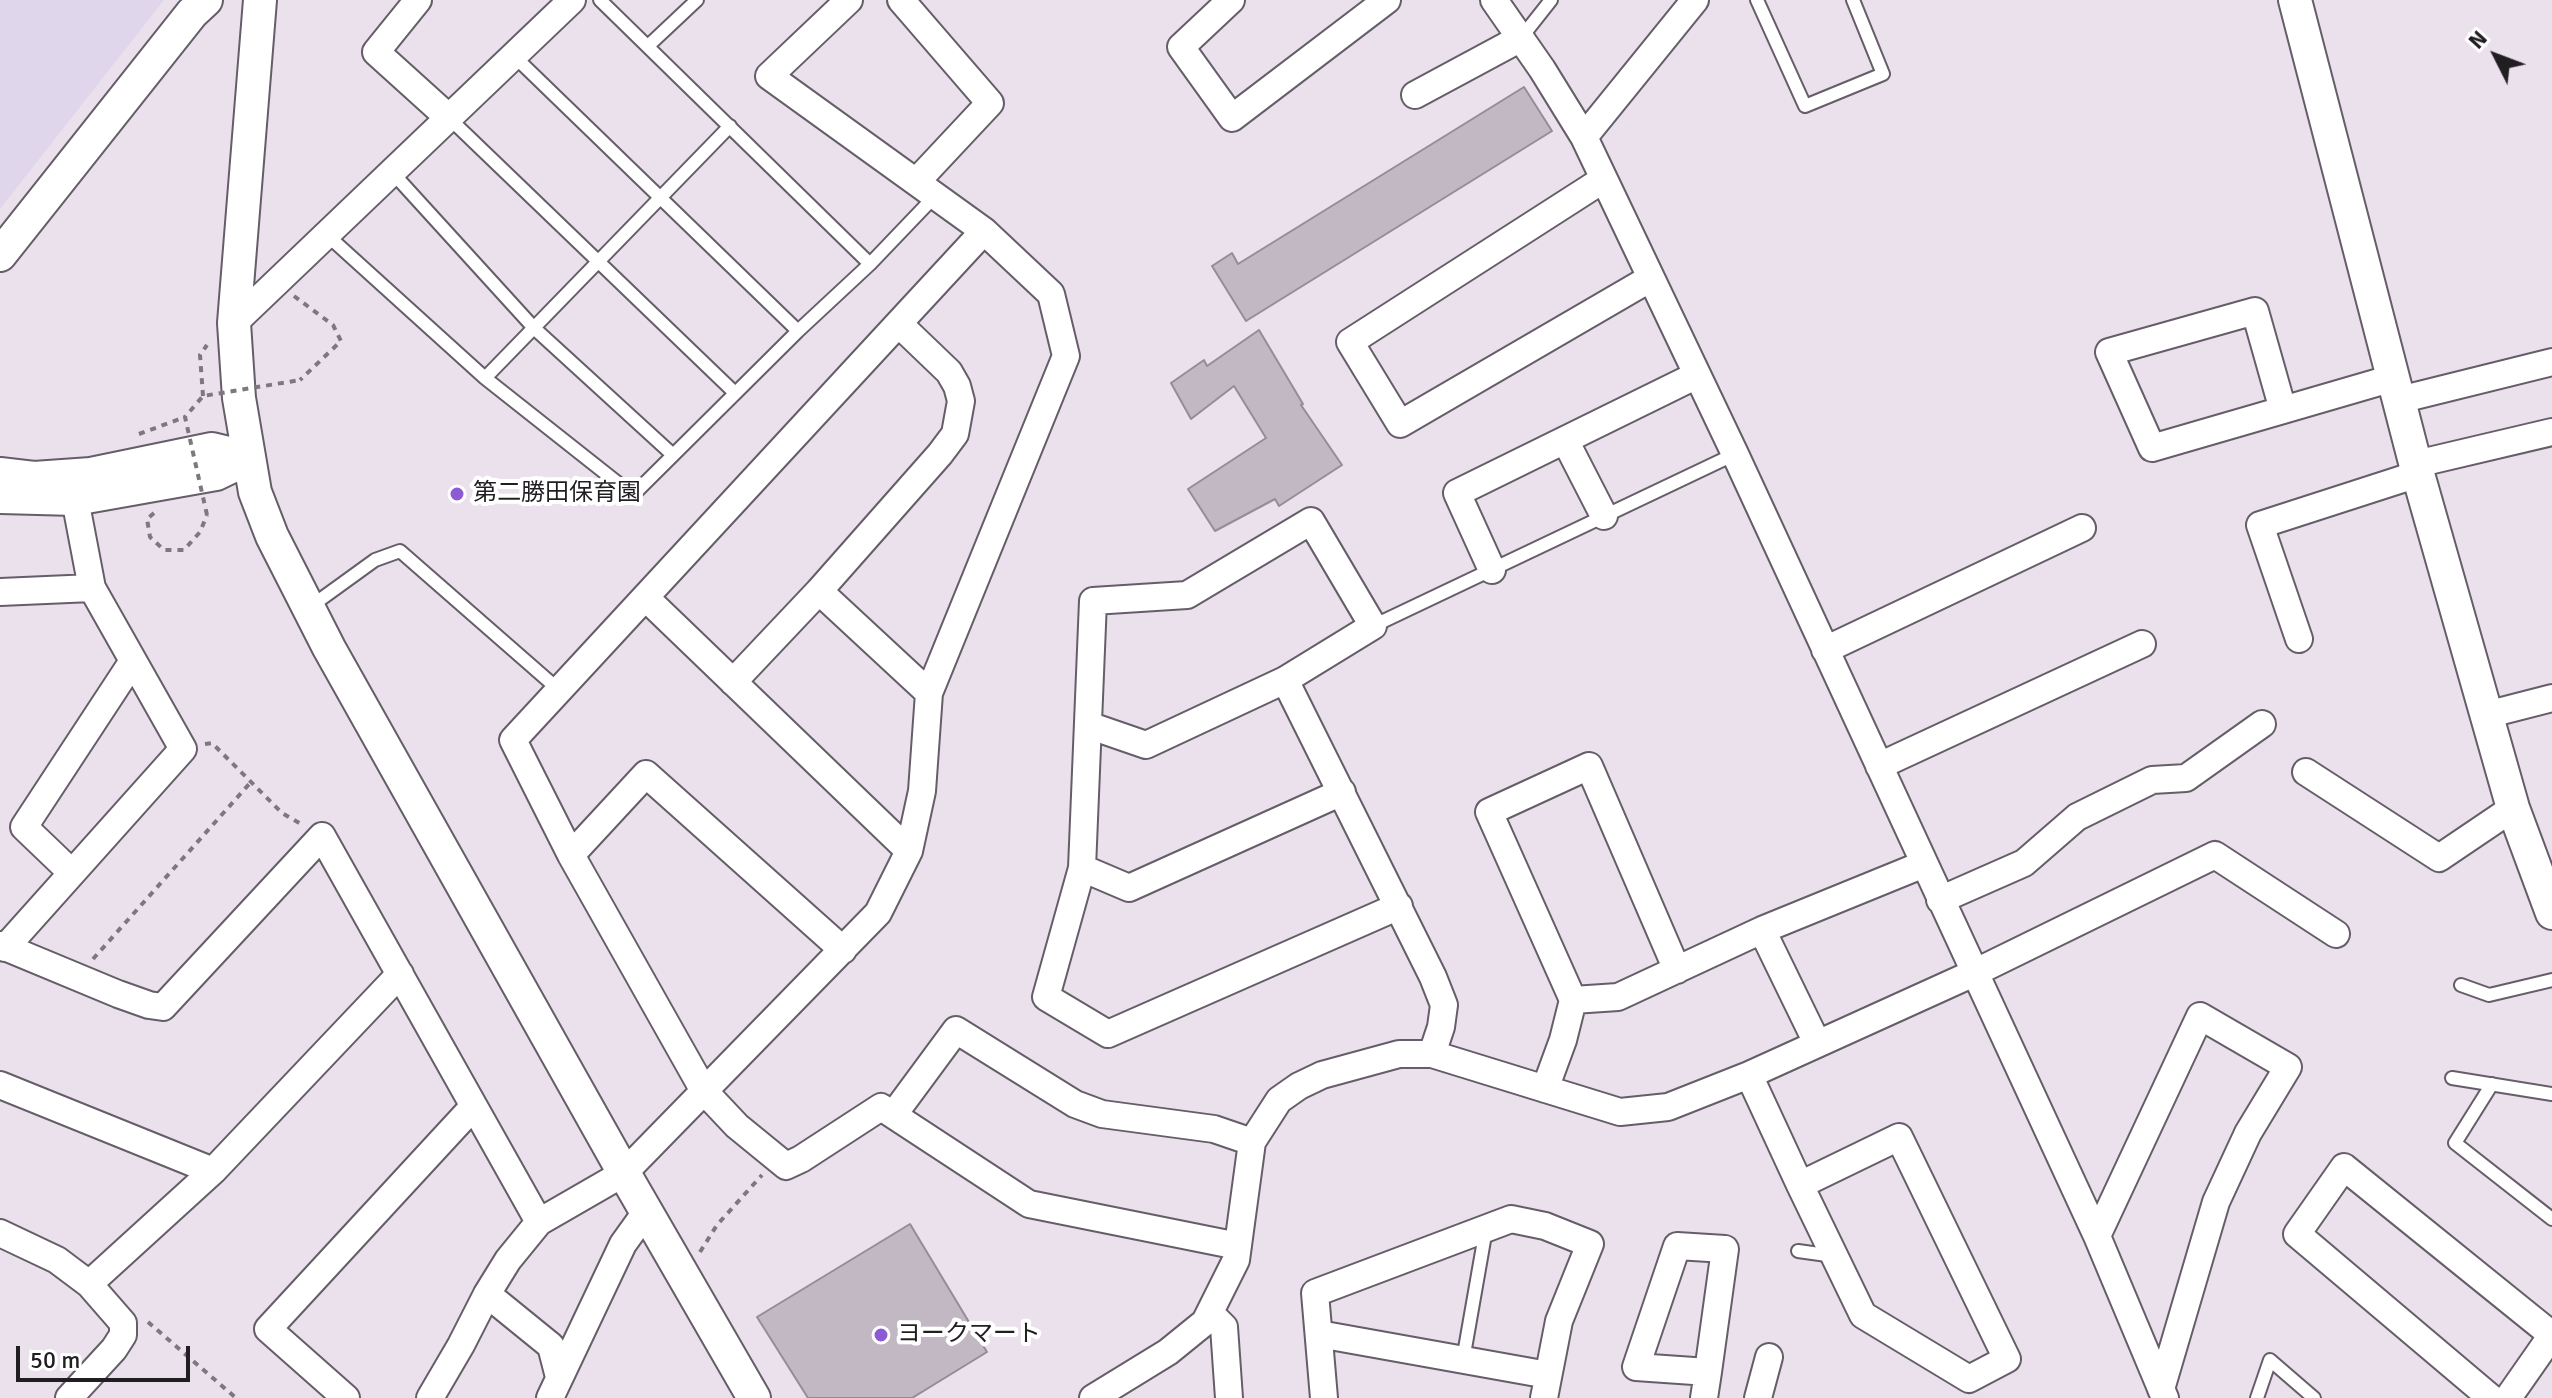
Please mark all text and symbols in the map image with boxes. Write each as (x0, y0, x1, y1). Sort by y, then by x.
north arrow (2456, 16, 2536, 96)
text: N (2463, 25, 2493, 54)
place label: 第二勝田保育園 (473, 480, 641, 508)
marker: 第二勝田保育園 (448, 485, 466, 503)
place label: ヨークマート (897, 1321, 1041, 1349)
marker: ヨークマート (872, 1326, 890, 1344)
scale bar (20, 1330, 194, 1380)
text: 50 m (30, 1345, 80, 1375)

